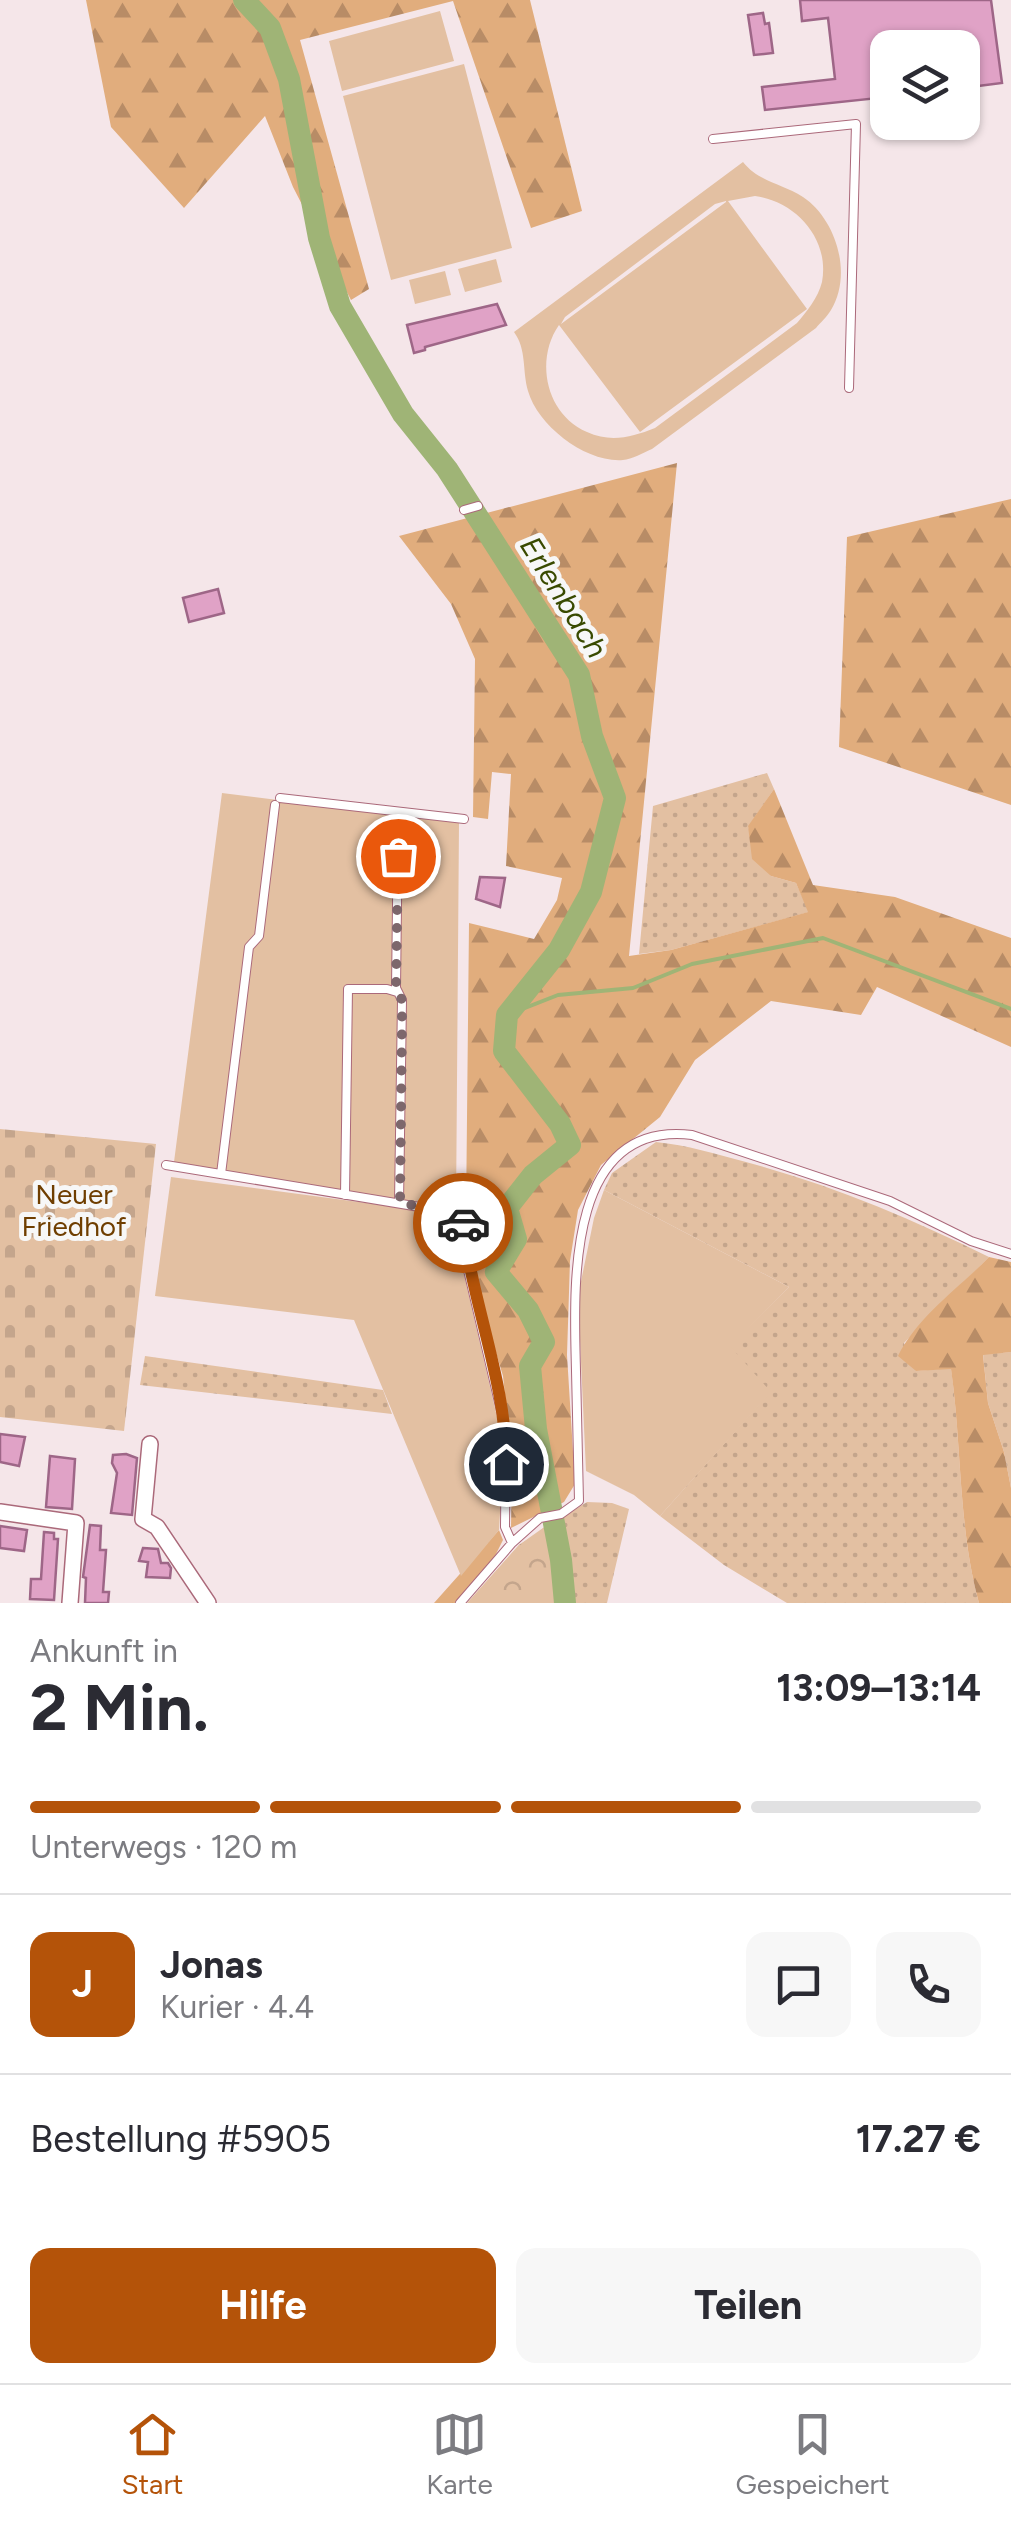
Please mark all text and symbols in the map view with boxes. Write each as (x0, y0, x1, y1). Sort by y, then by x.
map controls (870, 30, 980, 140)
button: layers (870, 30, 980, 140)
water label: Erlenbach (512, 530, 616, 664)
pin (356, 814, 441, 899)
icon: bag (371, 829, 426, 884)
courier (413, 1173, 513, 1273)
park label: Neuer Friedhof (22, 1177, 127, 1243)
icon: car (436, 1196, 491, 1251)
pin (464, 1422, 549, 1507)
icon: home (479, 1437, 534, 1492)
text: Ankunft in (30, 1632, 178, 1670)
text: 13:09–13:14 (776, 1665, 981, 1711)
text: 2 Min. (30, 1668, 209, 1746)
text: Unterwegs · 120 m (30, 1828, 297, 1866)
button: chat (746, 1932, 851, 2037)
button: phone (876, 1932, 981, 2037)
text: Jonas (160, 1942, 263, 1988)
text: J (72, 1961, 93, 2007)
text: Kurier · 4.4 (160, 1988, 314, 2026)
text: Bestellung #5905 (30, 2116, 331, 2162)
text: 17.27 € (856, 2116, 981, 2162)
button: Hilfe (30, 2248, 496, 2363)
button: Teilen (516, 2248, 981, 2363)
tab: Start (121, 2407, 183, 2501)
tab: Karte (426, 2407, 493, 2501)
tab: Gespeichert (736, 2407, 890, 2501)

